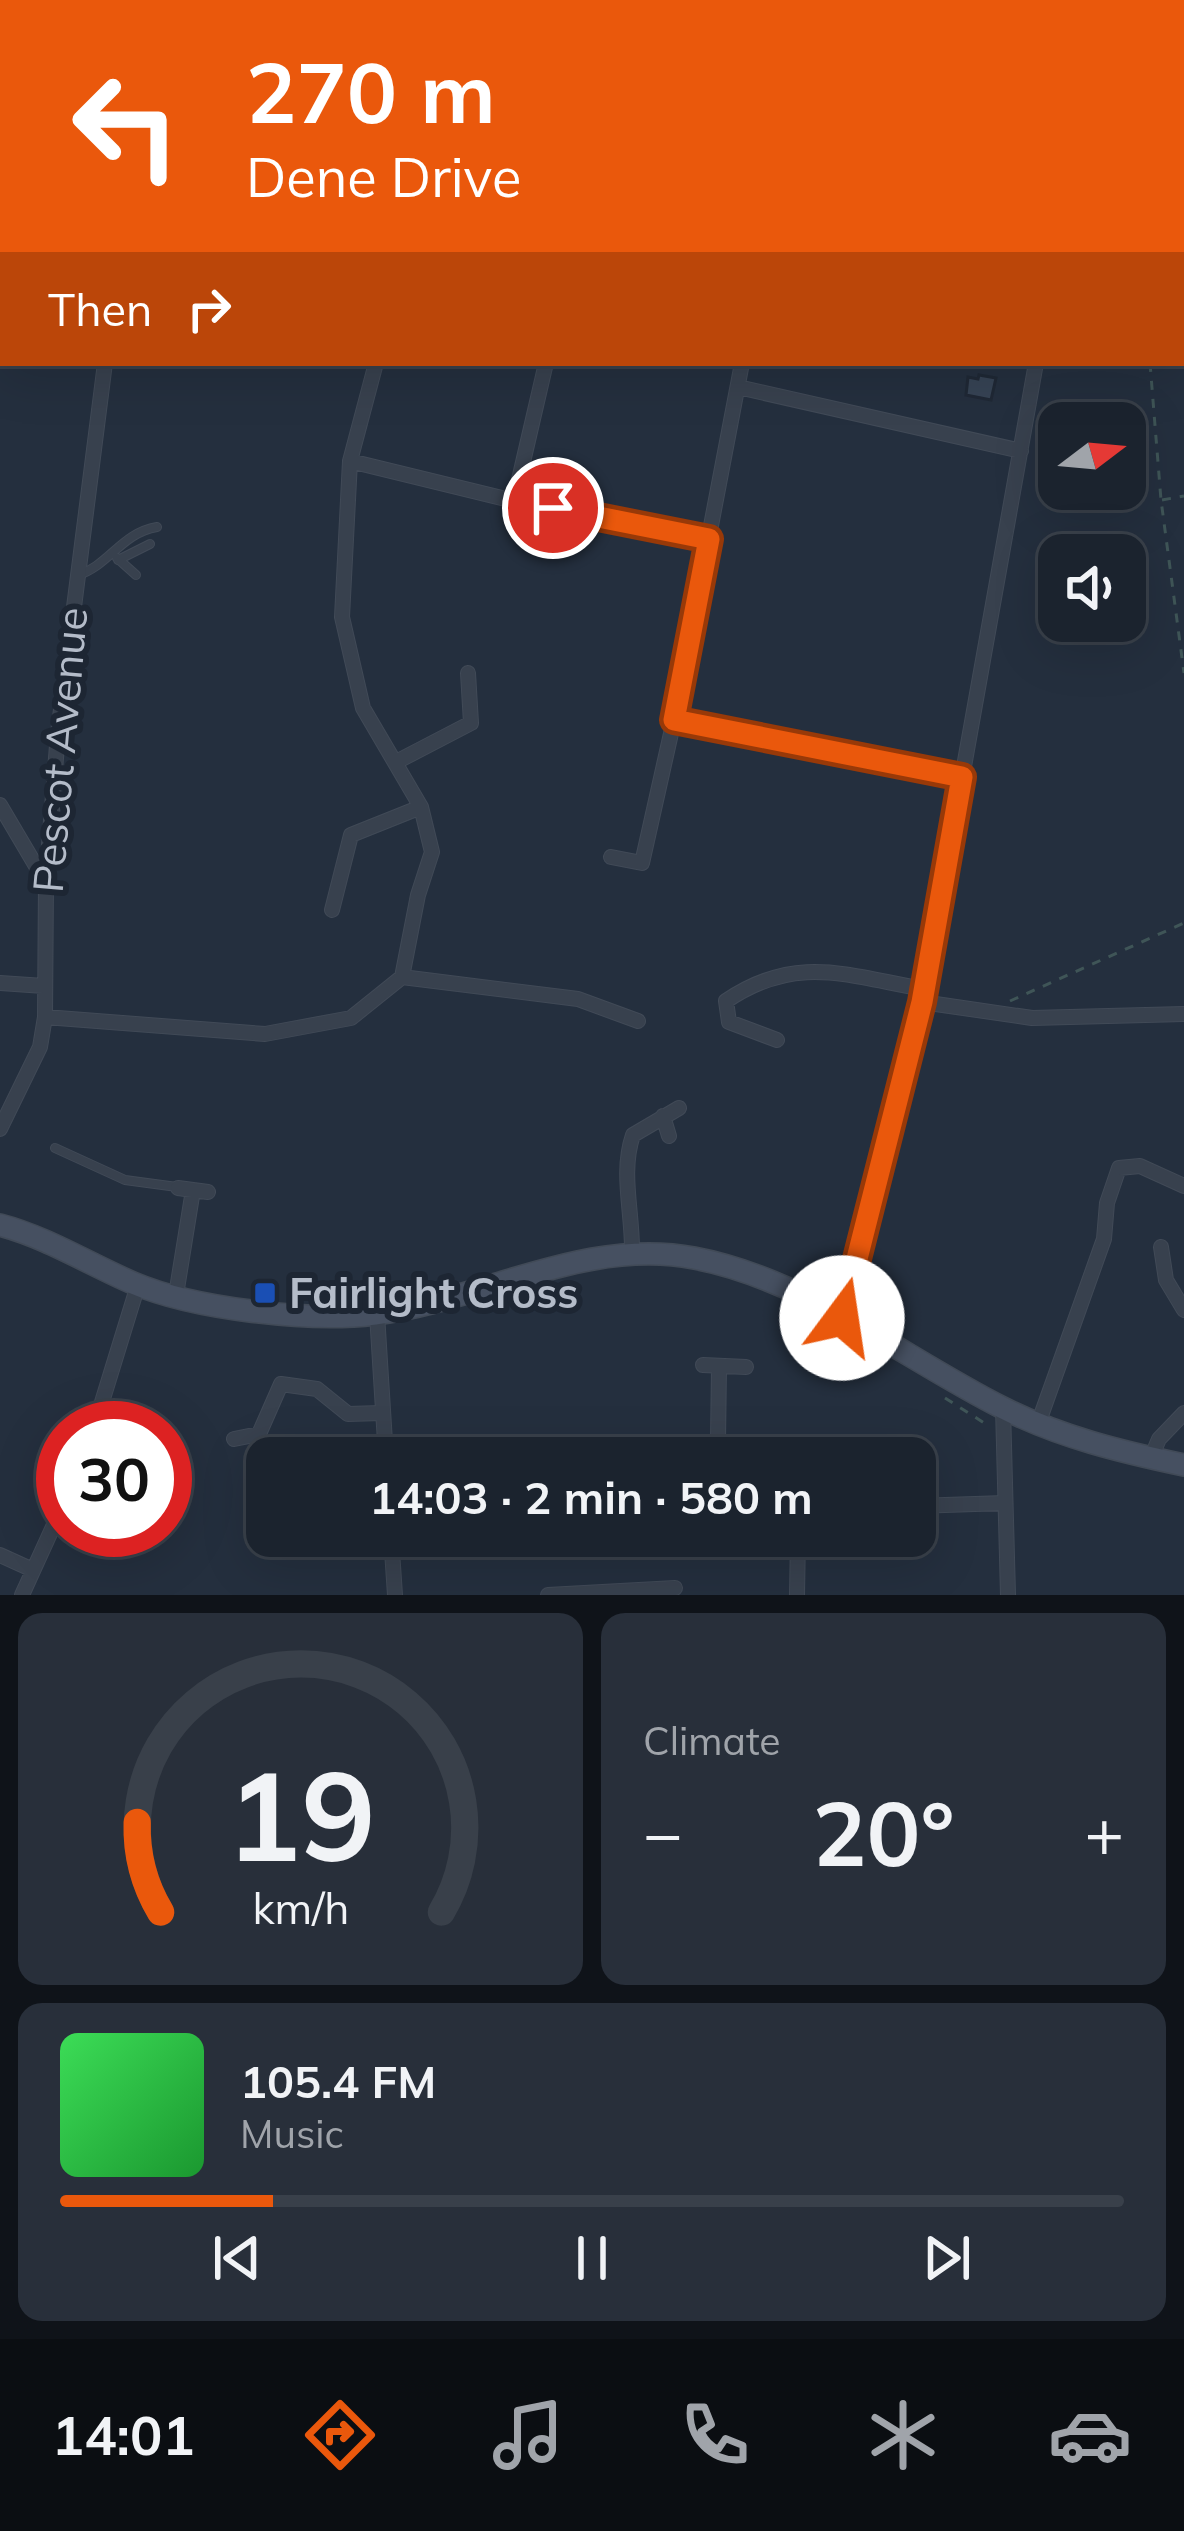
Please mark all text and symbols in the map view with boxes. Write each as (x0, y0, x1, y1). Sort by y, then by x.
text: 270 m (246, 39, 496, 144)
icon: left (48, 48, 204, 204)
text: Dene Drive (246, 143, 521, 211)
icon: right (176, 276, 242, 342)
text: Then (48, 281, 152, 337)
north arrow (1038, 402, 1146, 510)
map controls (1038, 402, 1146, 642)
pin (502, 457, 604, 559)
icon: arrive (520, 475, 586, 541)
button: sound (1038, 534, 1146, 642)
street label: Pescot Avenue (21, 605, 98, 895)
position arrow (779, 1255, 905, 1381)
place label: Fairlight Cross (289, 1266, 578, 1319)
marker: Fairlight Cross (252, 1280, 278, 1306)
speed limit sign: 30 (36, 1401, 192, 1557)
text: 14:03 · 2 min · 580 m (369, 1469, 813, 1525)
text: Climate (643, 1716, 781, 1765)
text: 19 (226, 1736, 375, 1892)
text: 20° (812, 1776, 955, 1889)
text: − (643, 1791, 683, 1874)
text: + (1084, 1791, 1124, 1874)
text: km/h (252, 1881, 349, 1935)
text: 105.4 FM (240, 2053, 436, 2109)
text: Music (240, 2109, 344, 2158)
icon: previous (204, 2225, 270, 2291)
icon: pause (559, 2225, 625, 2291)
icon: next (914, 2225, 980, 2291)
icon: directions (298, 2393, 382, 2477)
icon: music (486, 2393, 570, 2477)
icon: phone (673, 2393, 757, 2477)
icon: climate (861, 2393, 945, 2477)
icon: car (1048, 2393, 1132, 2477)
text: 14:01 (52, 2401, 195, 2469)

